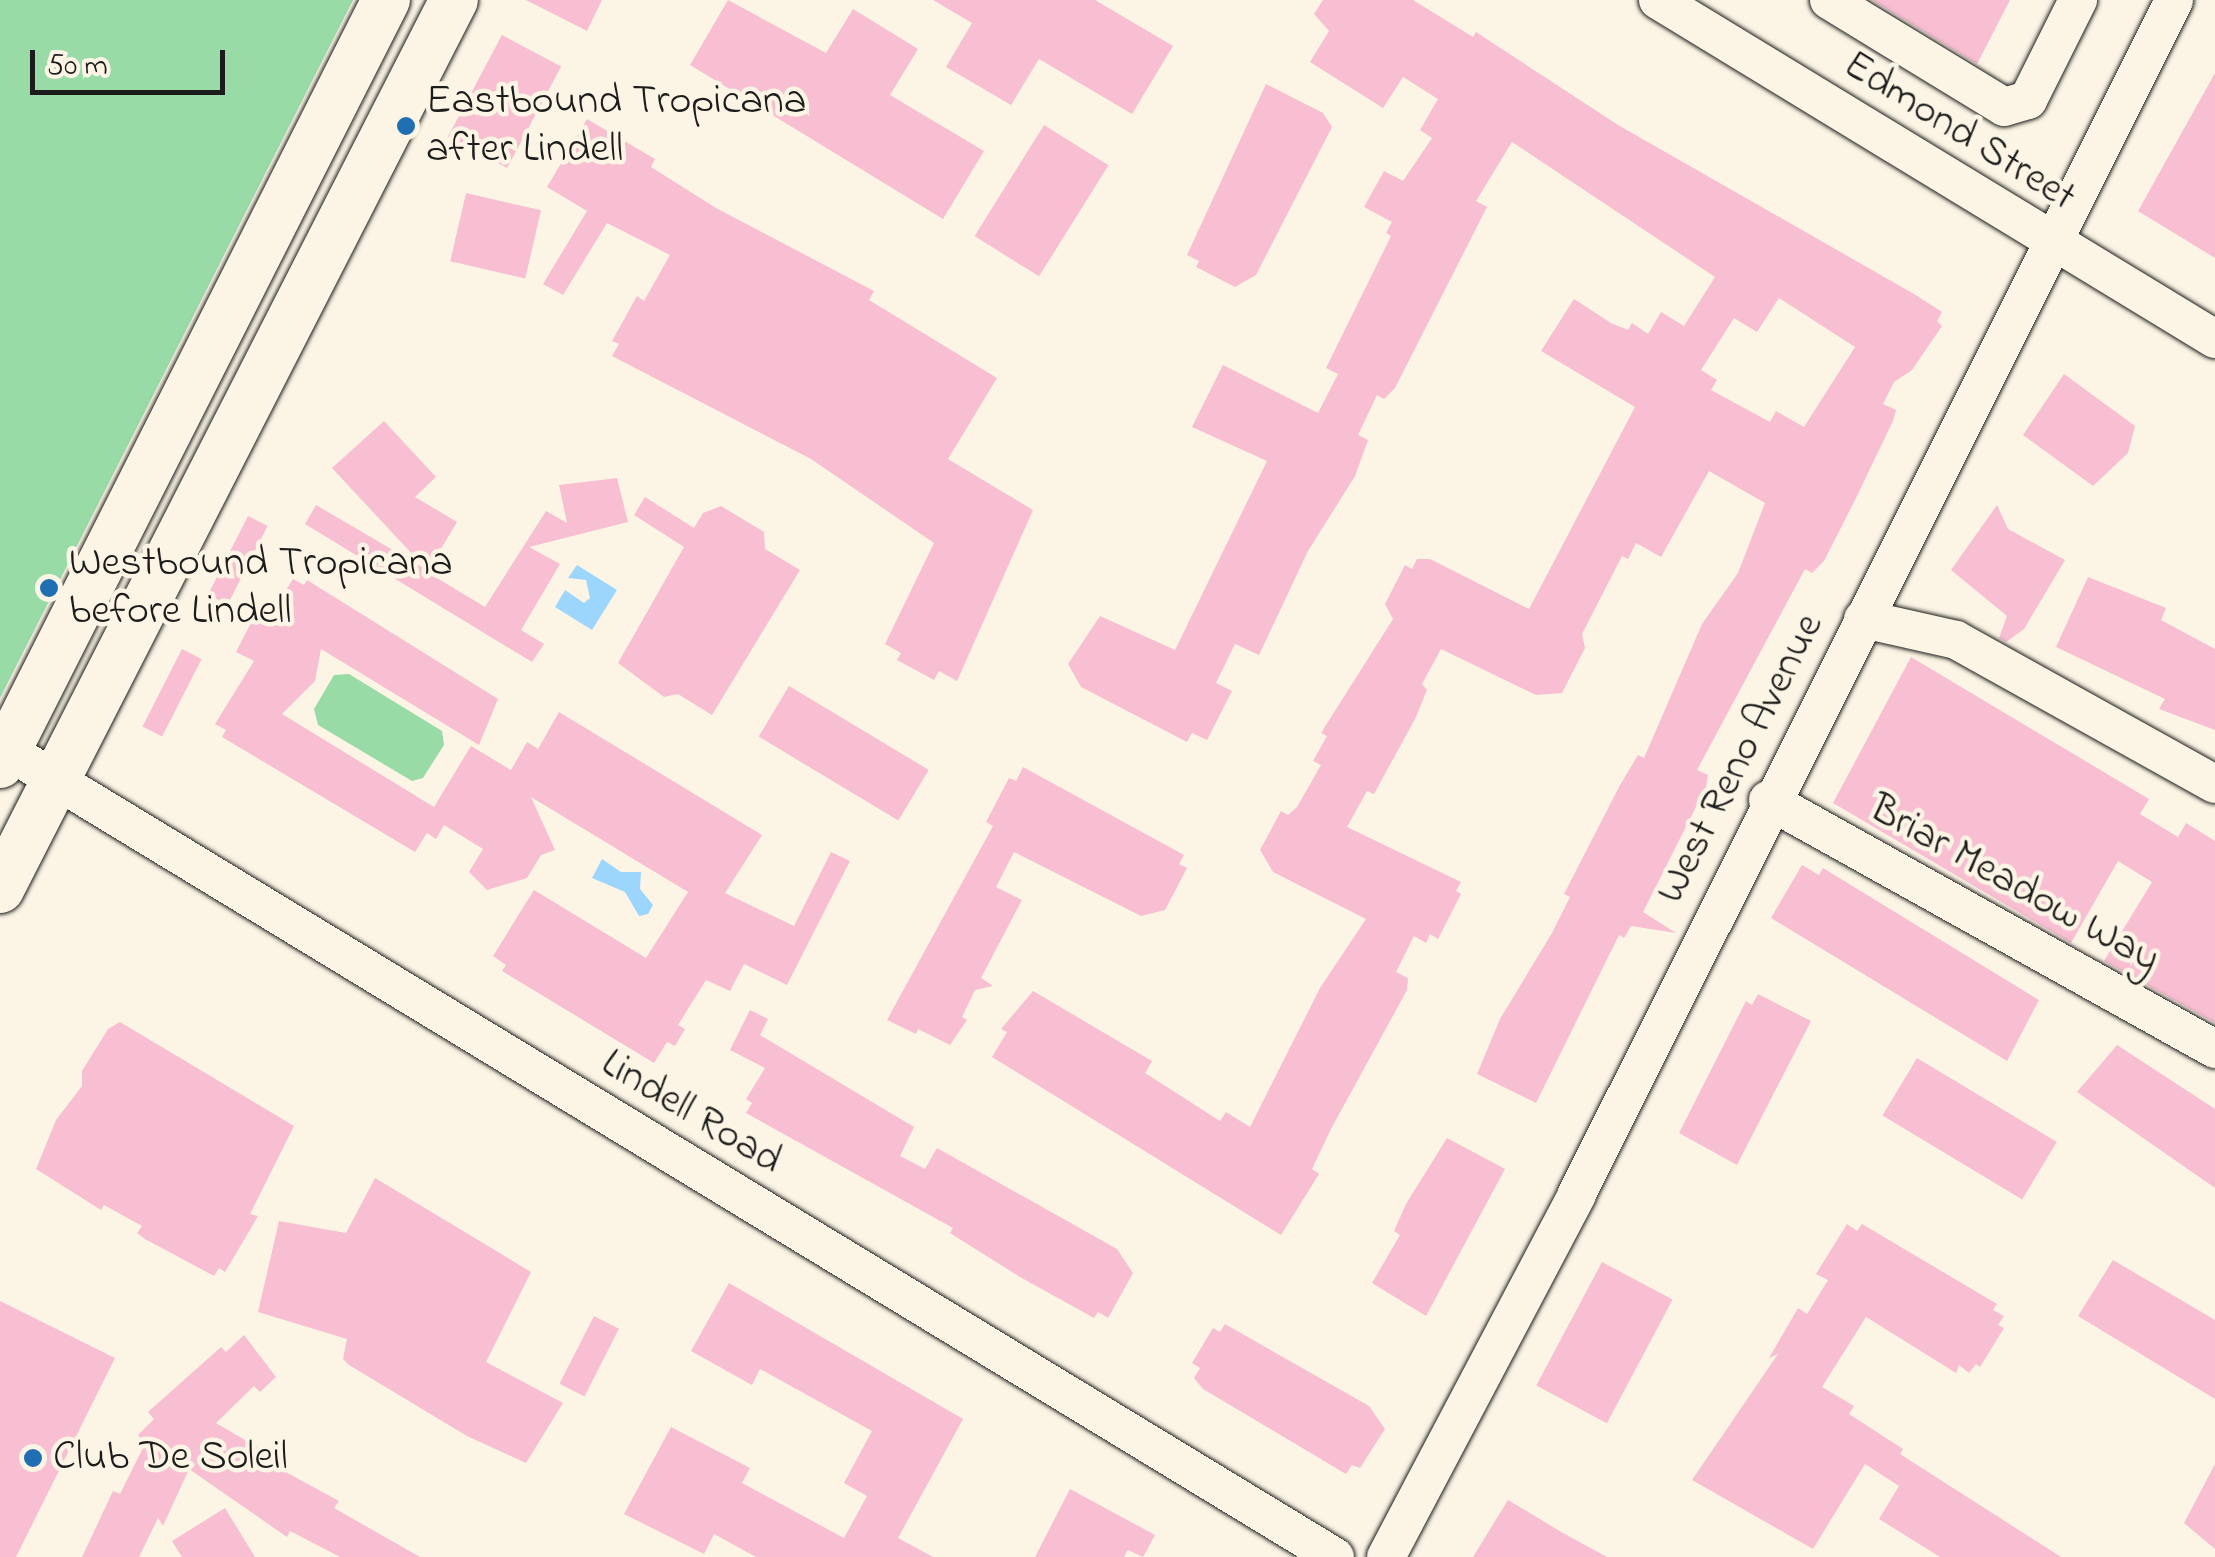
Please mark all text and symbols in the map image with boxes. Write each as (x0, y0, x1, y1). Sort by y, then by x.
scale bar (35, 30, 230, 92)
street label: Edmond Street (1834, 41, 2084, 223)
text: 50 m (47, 45, 108, 89)
place label: Eastbound Tropicana after Lindell (426, 77, 806, 175)
marker: Eastbound Tropicana after Lindell (395, 115, 417, 137)
place label: Westbound Tropicana before Lindell (69, 539, 453, 638)
marker: Westbound Tropicana before Lindell (38, 577, 60, 599)
street label: West Reno Avenue (1646, 606, 1836, 912)
street label: Briar Meadow Way (1860, 784, 2168, 986)
street label: Lindell Road (591, 1039, 791, 1187)
place label: Club De Soleil (53, 1433, 288, 1483)
marker: Club De Soleil (22, 1447, 44, 1469)

